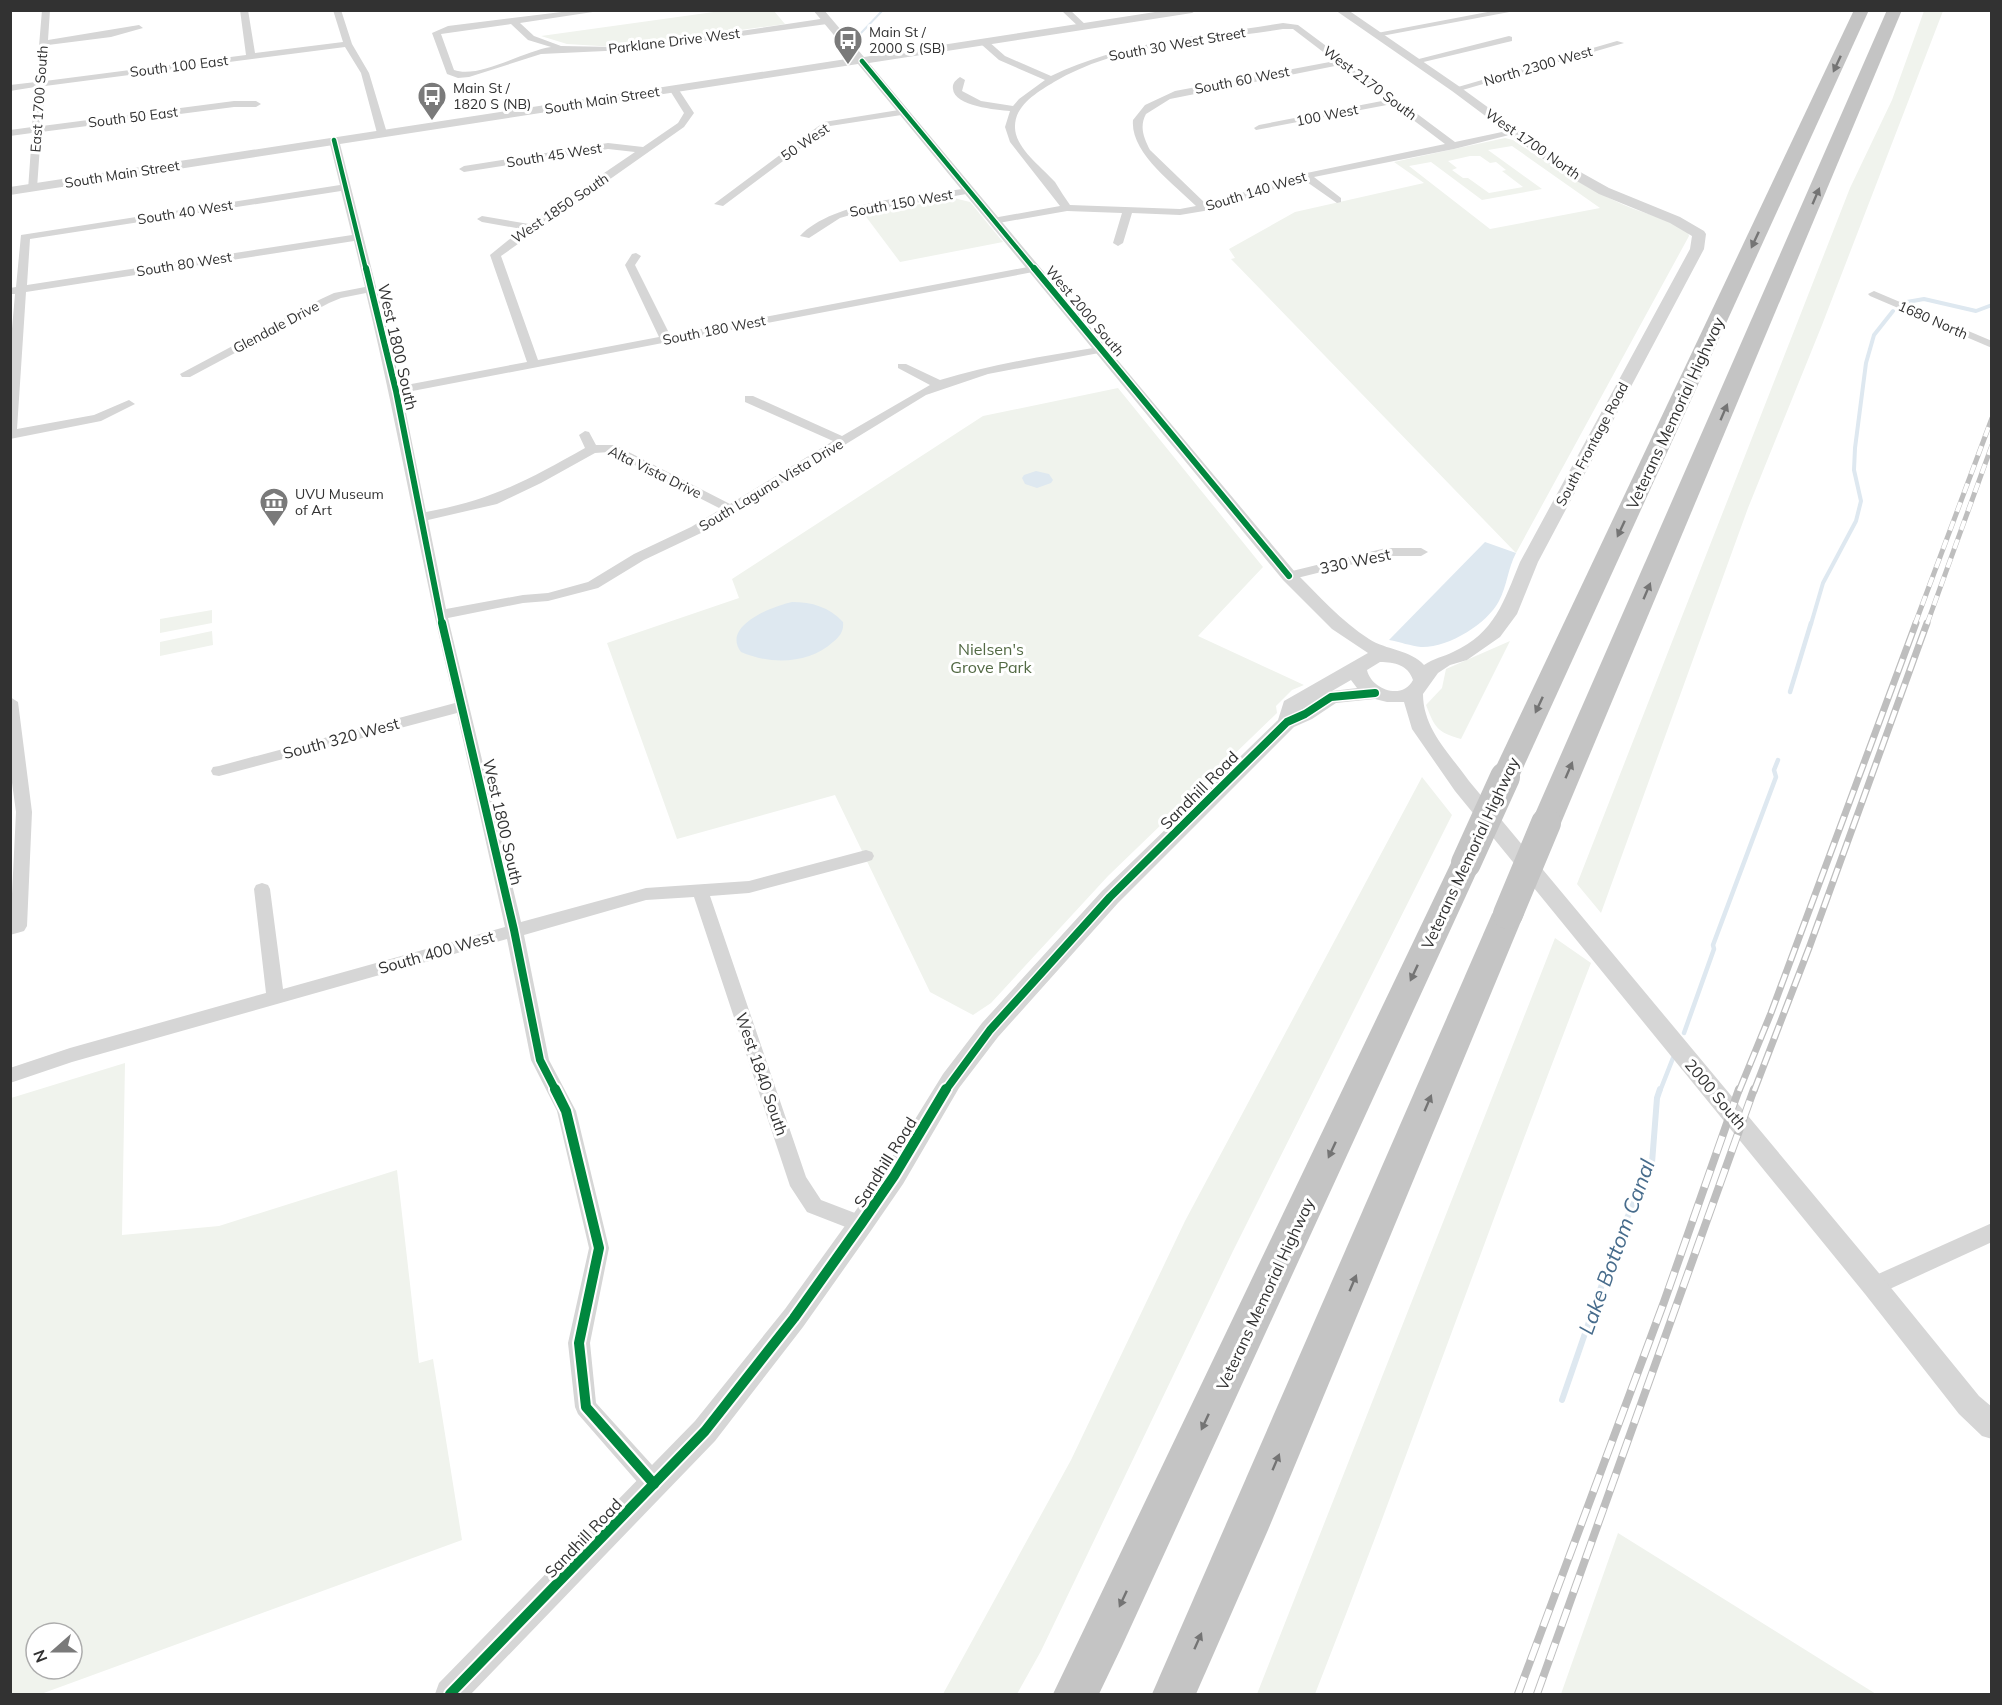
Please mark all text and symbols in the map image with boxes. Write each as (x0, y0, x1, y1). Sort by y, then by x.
place label: Main St / 2000 S (SB) (869, 23, 946, 57)
street label: South 30 West Street (1107, 23, 1247, 65)
street label: Parklane Drive West (607, 24, 741, 58)
bus stop icon: Main St / 2000 S (SB) (832, 24, 864, 66)
street label: West 2170 South (1319, 42, 1421, 124)
street label: North 2300 West (1482, 42, 1594, 90)
street label: East 1700 South (26, 45, 52, 153)
street label: South 100 East (129, 51, 229, 81)
one-way arrow (1833, 55, 1842, 72)
street label: South 60 West (1193, 62, 1291, 98)
place label: Main St / 1820 S (NB) (453, 79, 532, 113)
bus stop icon: Main St / 1820 S (NB) (416, 80, 448, 122)
street label: South Main Street (543, 82, 661, 118)
street label: 100 West (1294, 100, 1360, 130)
street label: South 50 East (87, 103, 179, 131)
street label: West 1700 North (1482, 104, 1584, 184)
street label: 50 West (777, 119, 833, 165)
street label: South 45 West (505, 139, 603, 171)
street label: South Main Street (63, 156, 181, 192)
street label: South 140 West (1203, 167, 1309, 215)
street label: West 1850 South (508, 169, 612, 247)
street label: South 150 West (848, 185, 954, 221)
one-way arrow (1811, 186, 1821, 204)
street label: South 40 West (136, 196, 234, 228)
one-way arrow (1751, 232, 1760, 249)
street label: South 80 West (135, 248, 233, 280)
street label: West 2000 South (1042, 262, 1128, 360)
street label: West 1800 South (374, 282, 422, 412)
street label: Glendale Drive (230, 297, 322, 357)
street label: 1680 North (1895, 297, 1971, 343)
street label: South 180 West (661, 311, 767, 349)
street label: Veterans Memorial Highway (1622, 313, 1729, 512)
street label: South Frontage Road (1552, 379, 1632, 509)
one-way arrow (1719, 402, 1729, 420)
street label: South Laguna Vista Drive (696, 435, 846, 535)
street label: Alta Vista Drive (606, 442, 704, 502)
place label: UVU Museum of Art (295, 485, 384, 519)
museum icon: UVU Museum of Art (258, 486, 290, 528)
one-way arrow (1617, 520, 1626, 537)
street label: 330 West (1318, 544, 1393, 578)
one-way arrow (1642, 582, 1651, 599)
park label: Nielsen's Grove Park (950, 639, 1032, 677)
one-way arrow (1534, 697, 1543, 714)
street label: South 320 West (281, 713, 402, 763)
street label: Sandhill Road (1156, 747, 1242, 833)
street label: Veterans Memorial Highway (1417, 753, 1524, 952)
street label: West 1800 South (479, 757, 527, 887)
one-way arrow (1565, 761, 1574, 778)
street label: South 400 West (376, 926, 497, 978)
one-way arrow (1410, 965, 1419, 982)
street label: West 1840 South (732, 1010, 792, 1138)
street label: 2000 South (1681, 1055, 1751, 1133)
one-way arrow (1423, 1094, 1433, 1112)
street label: Sandhill Road (849, 1113, 921, 1211)
one-way arrow (1327, 1142, 1337, 1160)
water label: Lake Bottom Canal (1572, 1156, 1660, 1338)
street label: Veterans Memorial Highway (1212, 1194, 1319, 1393)
one-way arrow (1348, 1274, 1358, 1292)
one-way arrow (1201, 1413, 1210, 1430)
one-way arrow (1271, 1453, 1281, 1471)
street label: Sandhill Road (540, 1494, 626, 1582)
one-way arrow (1118, 1590, 1127, 1607)
north arrow (24, 1621, 84, 1681)
one-way arrow (1193, 1632, 1203, 1650)
text: N (28, 1647, 51, 1666)

